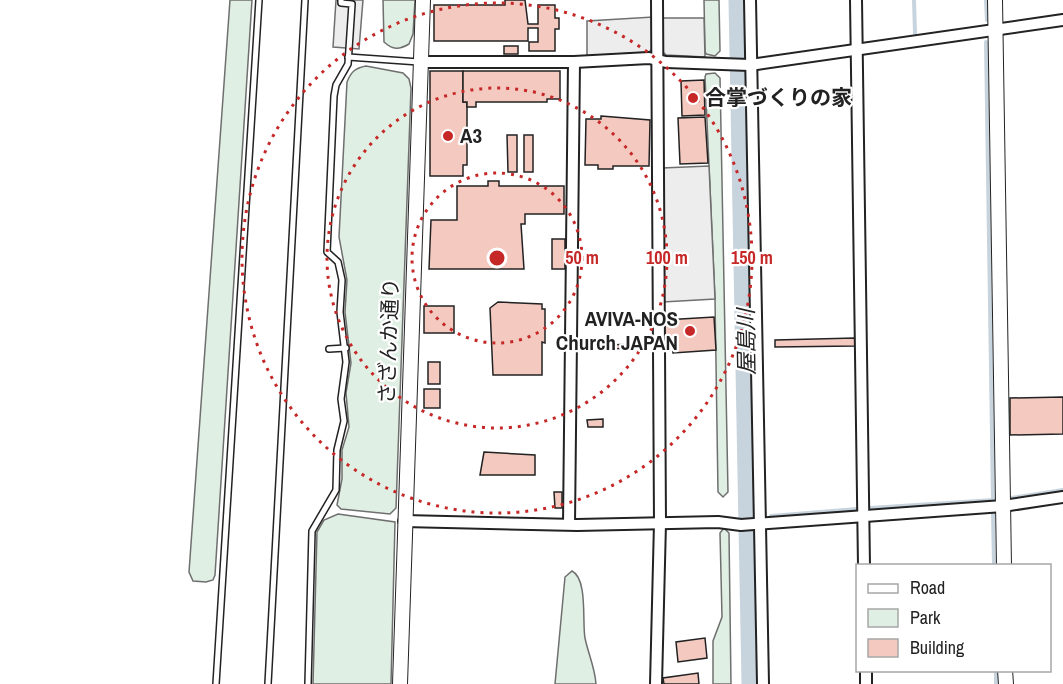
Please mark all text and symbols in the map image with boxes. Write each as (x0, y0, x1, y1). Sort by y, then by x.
place label: 合掌づくりの家 (705, 83, 852, 112)
marker: 合掌づくりの家 (686, 91, 700, 105)
place label: A3 (460, 121, 482, 150)
marker: A3 (441, 129, 455, 143)
text: 50 m (565, 245, 599, 270)
text: 100 m (646, 245, 688, 270)
text: 150 m (731, 245, 773, 270)
centre of rings (487, 248, 507, 268)
street label: さざんか通り (372, 278, 405, 404)
place label: AVIVA-NOS Church JAPAN (556, 304, 678, 357)
water label: 屋島川 (730, 307, 762, 375)
marker: AVIVA-NOS Church JAPAN (683, 324, 697, 338)
legend (856, 564, 1051, 672)
text: Road (910, 575, 945, 600)
text: Park (910, 605, 941, 630)
text: Building (910, 635, 965, 660)

